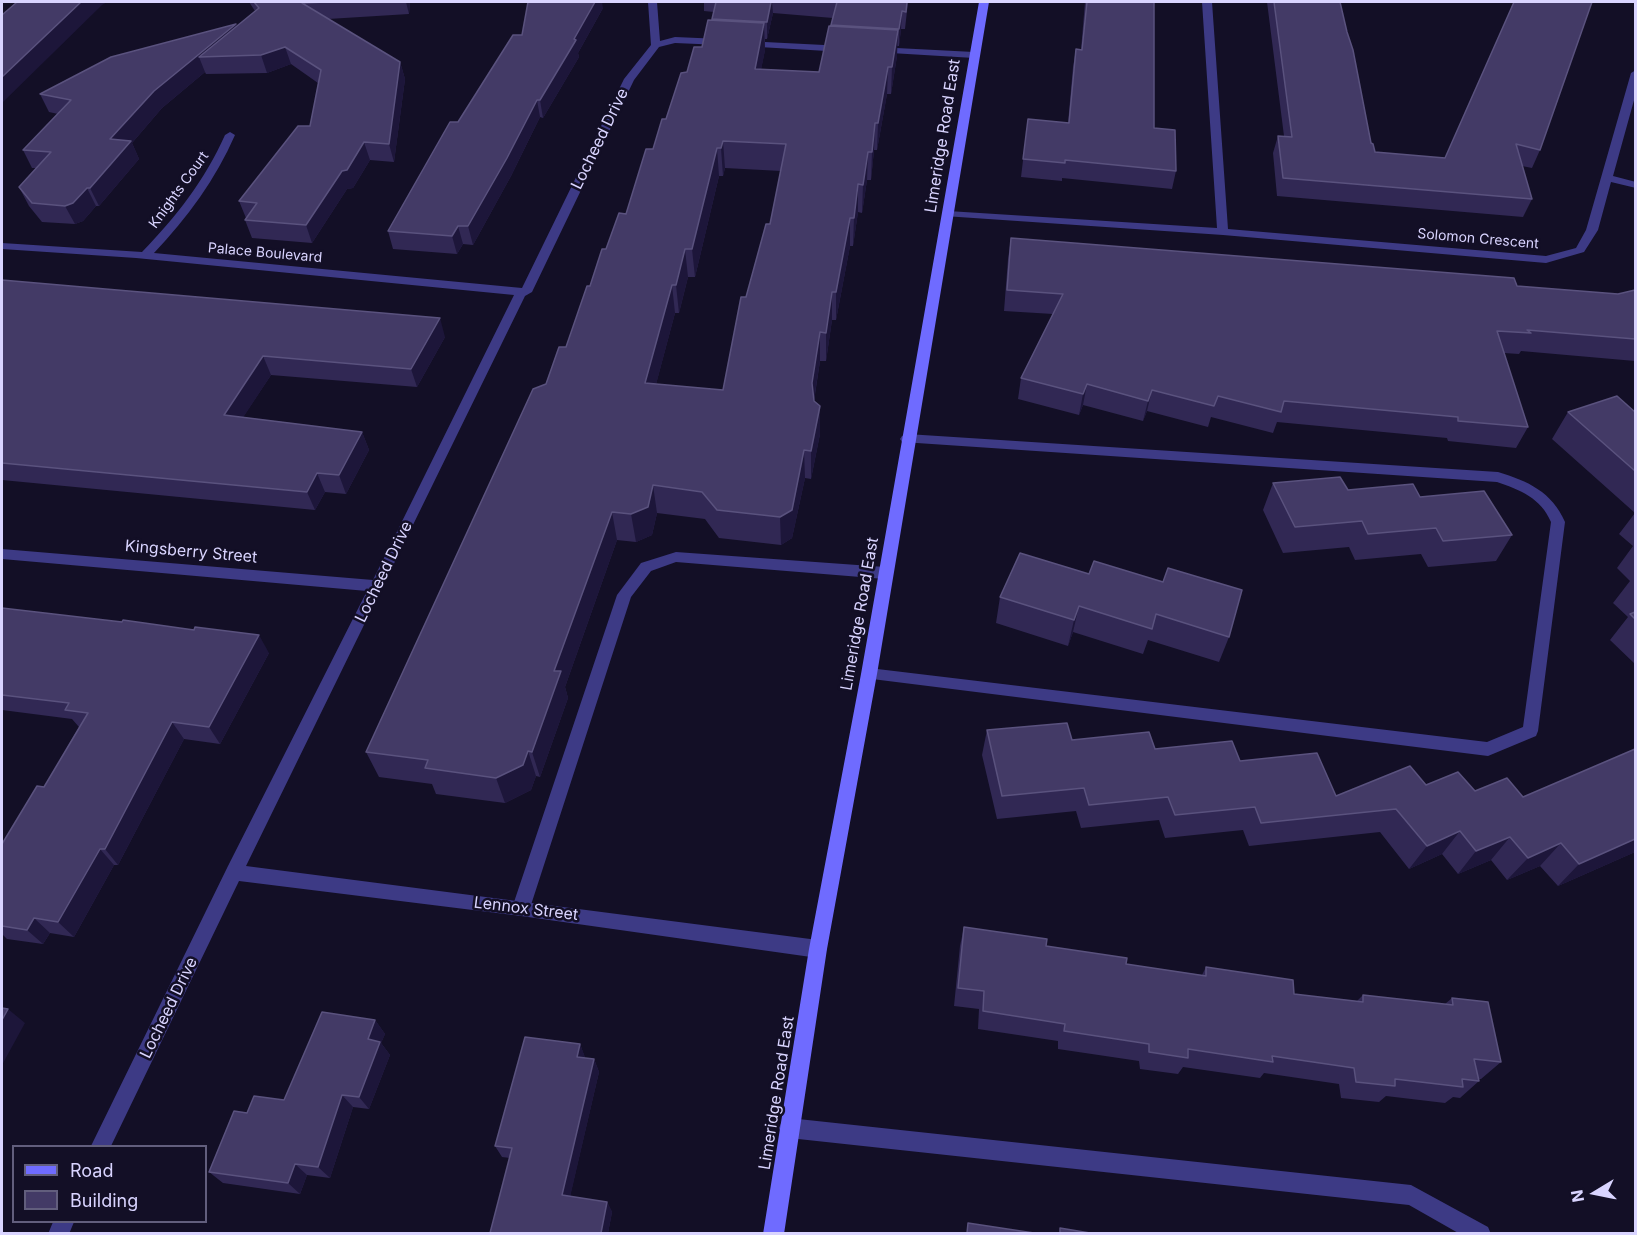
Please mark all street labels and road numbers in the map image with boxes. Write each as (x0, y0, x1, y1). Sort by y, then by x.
street label: Limeridge Road East (921, 58, 965, 214)
street label: Locheed Drive (567, 85, 633, 193)
street label: Knights Court (146, 148, 212, 232)
street label: Solomon Crescent (1417, 225, 1539, 253)
street label: Palace Boulevard (207, 240, 323, 266)
street label: Locheed Drive (351, 518, 417, 626)
street label: Limeridge Road East (837, 536, 883, 692)
street label: Kingsberry Street (124, 537, 258, 567)
street label: Lennox Street (473, 893, 579, 925)
street label: Locheed Drive (136, 954, 202, 1062)
street label: Limeridge Road East (755, 1015, 799, 1171)

